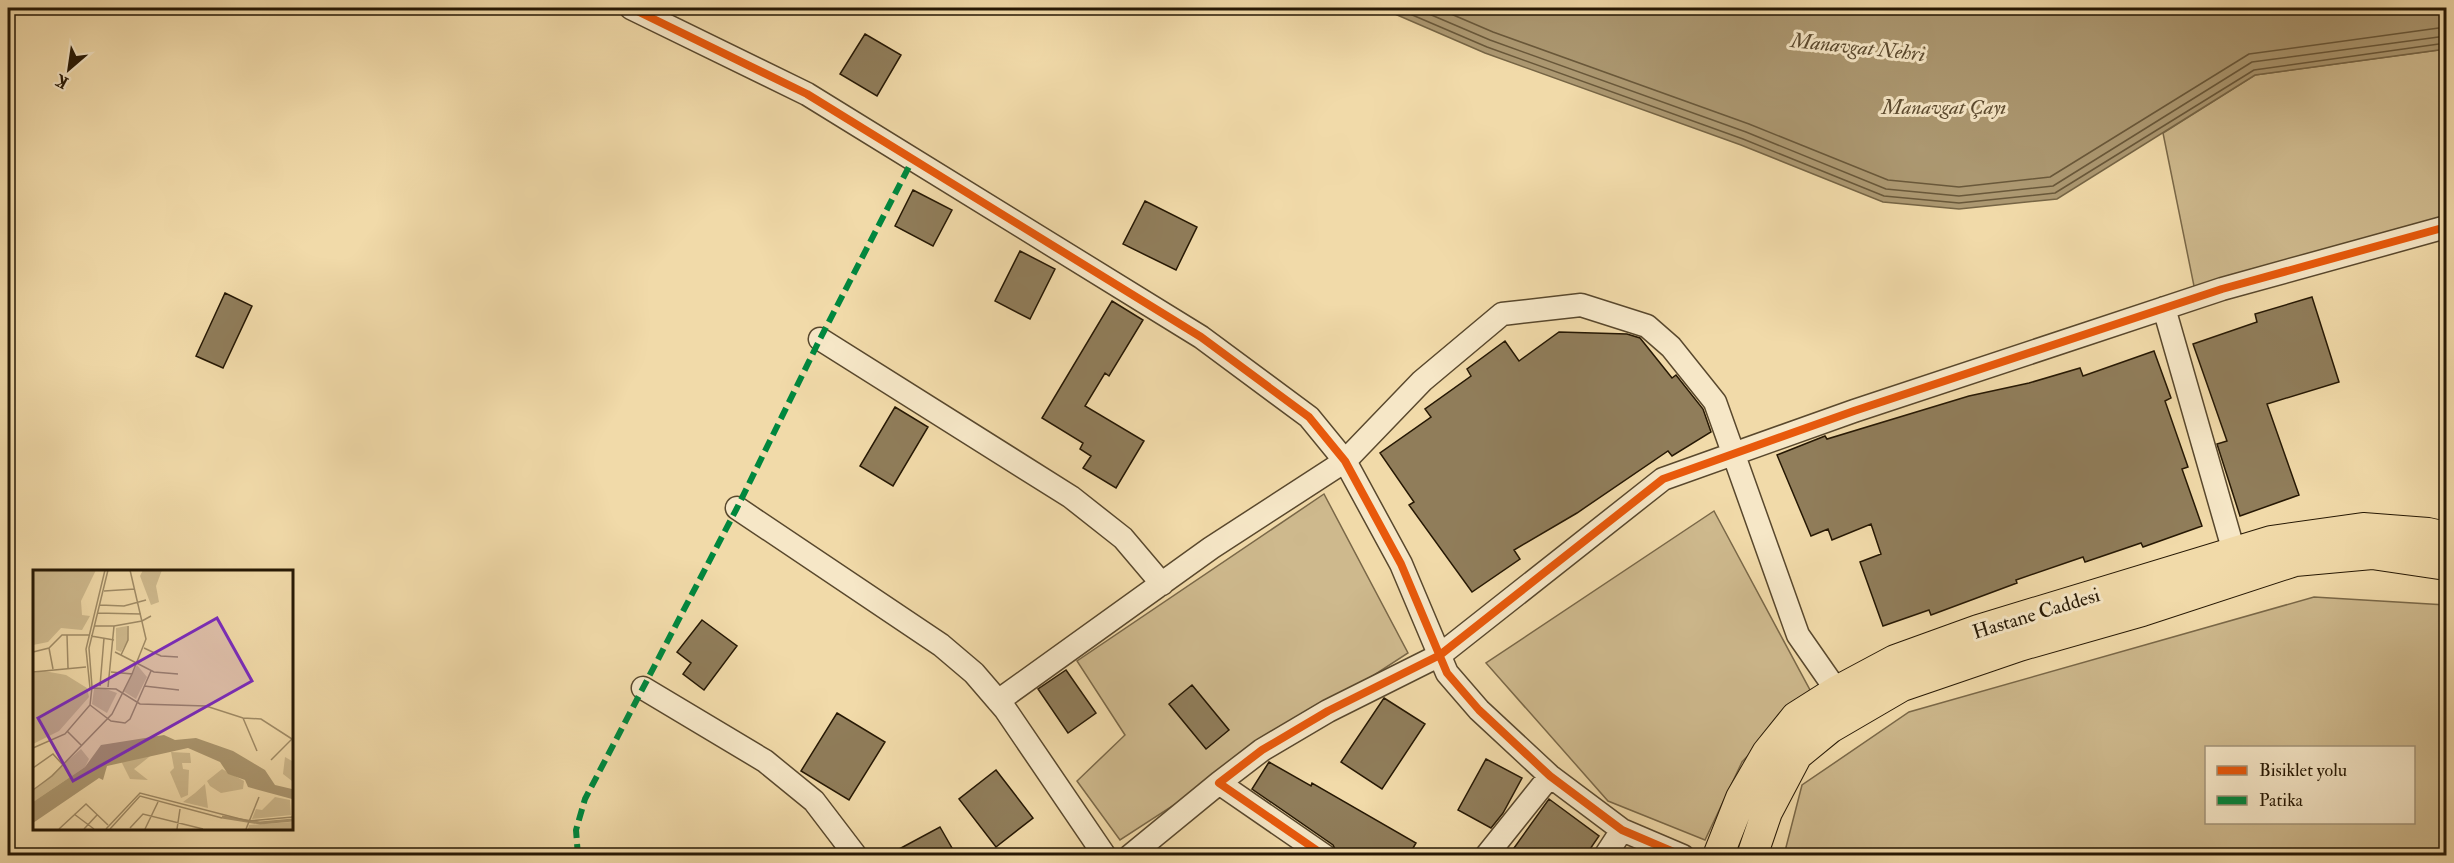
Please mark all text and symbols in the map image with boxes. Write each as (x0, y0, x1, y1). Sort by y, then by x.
water label: Manavgat Nehri (1787, 27, 1927, 68)
north arrow (39, 39, 99, 99)
text: K (52, 69, 72, 93)
water label: Manavgat Çayı (1880, 94, 2006, 121)
inset map (33, 570, 292, 830)
street label: Hastane Caddesi (1969, 582, 2103, 645)
legend (2205, 746, 2415, 824)
text: Bisiklet yolu (2259, 759, 2347, 782)
text: Patika (2259, 789, 2304, 812)

